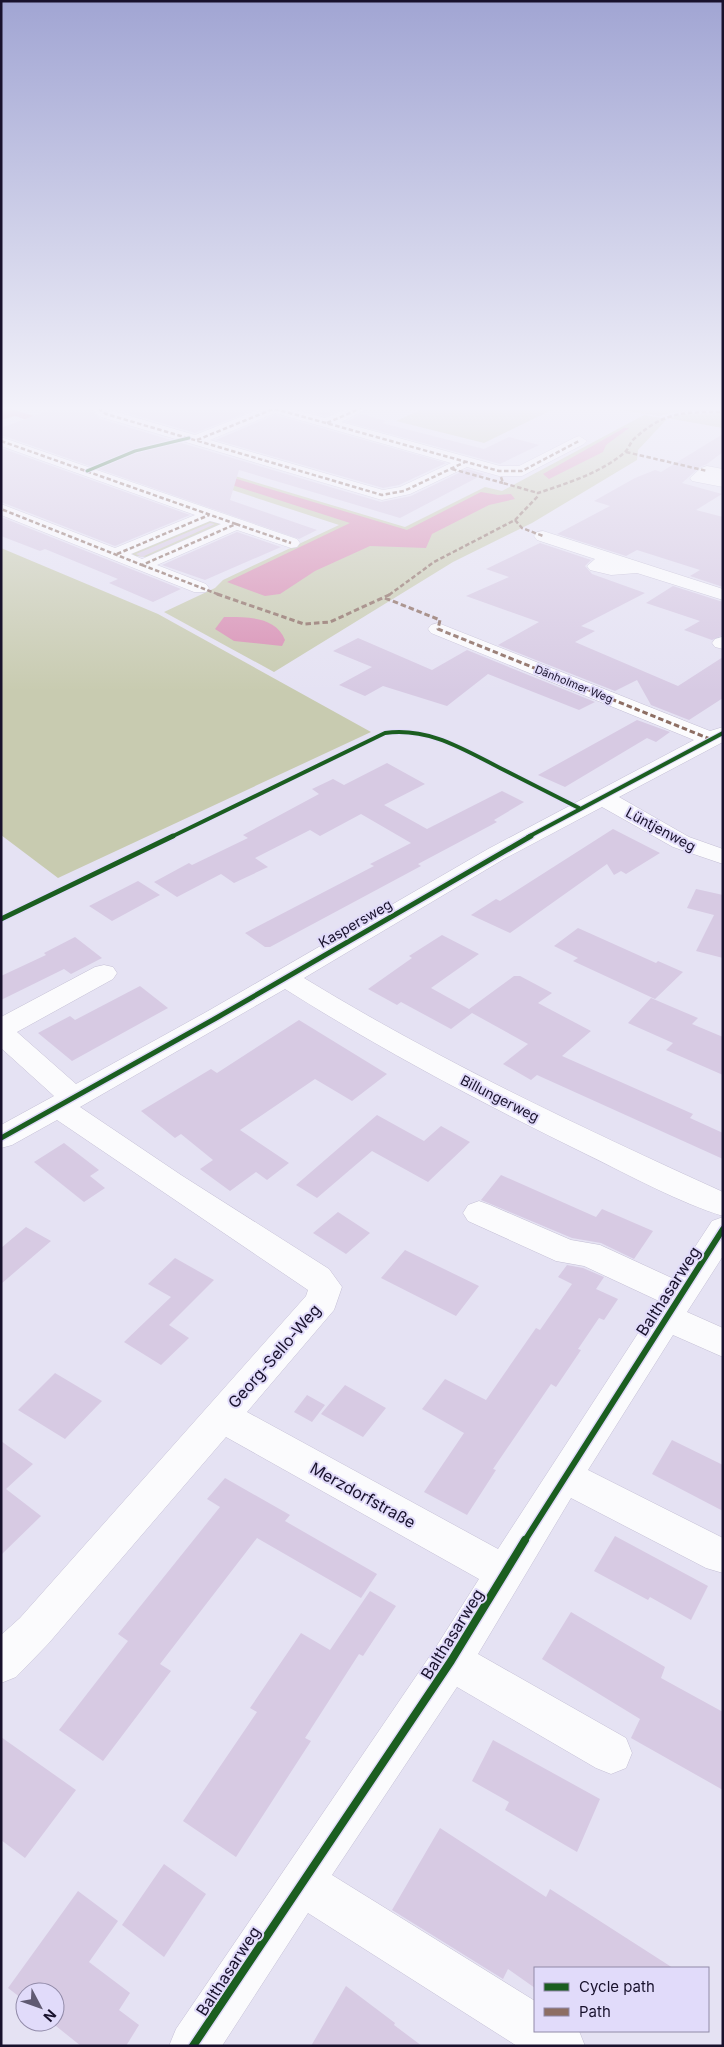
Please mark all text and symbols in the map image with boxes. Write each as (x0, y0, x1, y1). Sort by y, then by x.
street label: Dänholmer Weg (533, 662, 615, 706)
street label: Lüntjenweg (623, 803, 699, 855)
street label: Kaspersweg (315, 895, 395, 951)
street label: Billungerweg (458, 1071, 542, 1125)
street label: Balthasarweg (632, 1242, 704, 1340)
street label: Georg-Sello-Weg (223, 1300, 325, 1412)
street label: Merzdorfstraße (307, 1458, 419, 1532)
street label: Balthasarweg (416, 1585, 488, 1683)
street label: Balthasarweg (192, 1922, 264, 2020)
legend (534, 1967, 709, 2032)
text: Cycle path (579, 1977, 655, 1996)
north arrow (15, 1982, 65, 2032)
text: Path (579, 2002, 611, 2021)
text: N (40, 2006, 60, 2025)

